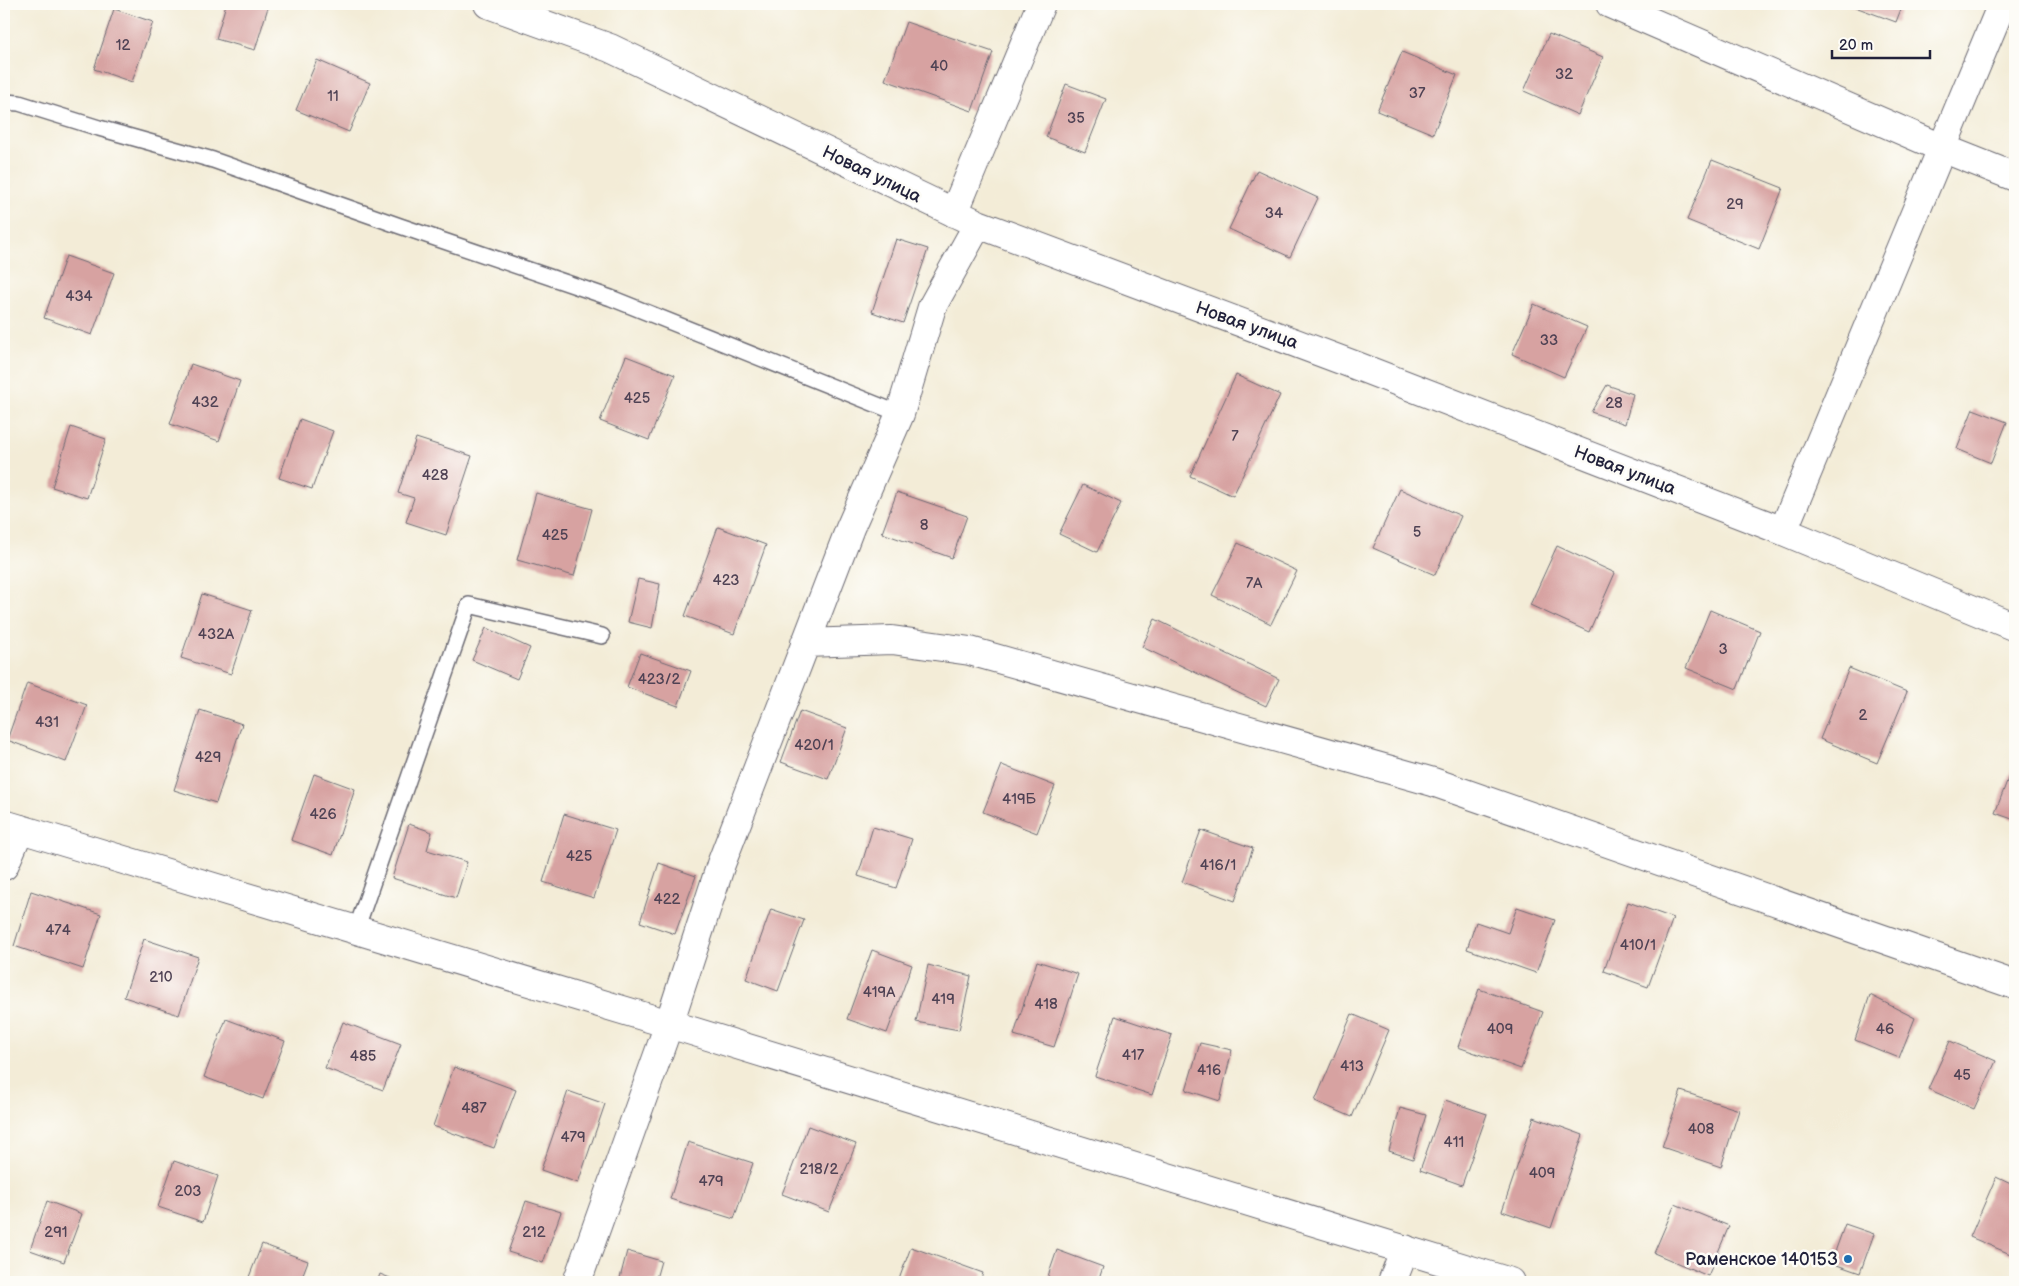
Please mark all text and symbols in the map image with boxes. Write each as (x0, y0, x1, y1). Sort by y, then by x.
scale bar (1832, 28, 1929, 60)
house number: 12 (116, 36, 130, 55)
text: 20 m (1839, 36, 1873, 55)
house number: 40 (930, 57, 948, 76)
house number: 32 (1555, 65, 1573, 84)
house number: 37 (1409, 84, 1426, 103)
house number: 11 (327, 87, 339, 106)
house number: 35 (1067, 109, 1085, 128)
street label: Новая улица (819, 141, 925, 208)
house number: 29 (1726, 195, 1744, 214)
house number: 34 (1265, 204, 1283, 223)
house number: 434 (65, 287, 93, 306)
street label: Новая улица (1193, 297, 1301, 354)
house number: 33 (1540, 331, 1558, 350)
house number: 425 (624, 389, 650, 408)
house number: 432 (191, 393, 219, 412)
house number: 28 (1605, 394, 1623, 413)
house number: 7 (1231, 427, 1239, 446)
street label: Новая улица (1571, 441, 1679, 500)
house number: 428 (422, 466, 449, 485)
house number: 8 (920, 516, 929, 535)
house number: 5 (1413, 523, 1421, 542)
house number: 425 (542, 526, 568, 545)
house number: 423 (713, 571, 739, 590)
house number: 7А (1246, 574, 1263, 593)
house number: 432А (198, 625, 235, 644)
house number: 3 (1718, 640, 1728, 659)
house number: 423/2 (638, 670, 680, 689)
house number: 2 (1859, 706, 1868, 725)
house number: 431 (35, 713, 59, 732)
house number: 420/1 (794, 736, 834, 755)
house number: 429 (195, 748, 221, 767)
house number: 419Б (1002, 790, 1037, 809)
house number: 426 (309, 805, 337, 824)
house number: 425 (566, 847, 592, 866)
house number: 416/1 (1200, 856, 1236, 875)
house number: 422 (654, 890, 681, 909)
house number: 474 (45, 921, 71, 940)
house number: 410/1 (1620, 936, 1656, 955)
house number: 210 (149, 968, 173, 987)
house number: 419А (863, 983, 896, 1002)
house number: 419 (931, 990, 955, 1009)
house number: 418 (1034, 995, 1058, 1014)
house number: 409 (1487, 1020, 1513, 1039)
house number: 46 (1876, 1020, 1894, 1039)
house number: 417 (1122, 1046, 1145, 1065)
house number: 485 (350, 1047, 376, 1066)
house number: 413 (1340, 1057, 1364, 1076)
house number: 416 (1197, 1061, 1221, 1080)
house number: 45 (1953, 1066, 1971, 1085)
house number: 487 (461, 1099, 487, 1118)
house number: 408 (1688, 1120, 1715, 1139)
house number: 479 (560, 1128, 586, 1147)
house number: 411 (1444, 1133, 1464, 1152)
house number: 218/2 (800, 1160, 839, 1179)
house number: 409 (1529, 1164, 1555, 1183)
house number: 479 (698, 1172, 724, 1191)
house number: 203 (175, 1182, 201, 1201)
house number: 291 (44, 1223, 68, 1242)
house number: 212 (522, 1223, 546, 1242)
place label: Раменское 140153 (1685, 1249, 1838, 1270)
marker: Раменское 140153 (1842, 1253, 1854, 1265)

